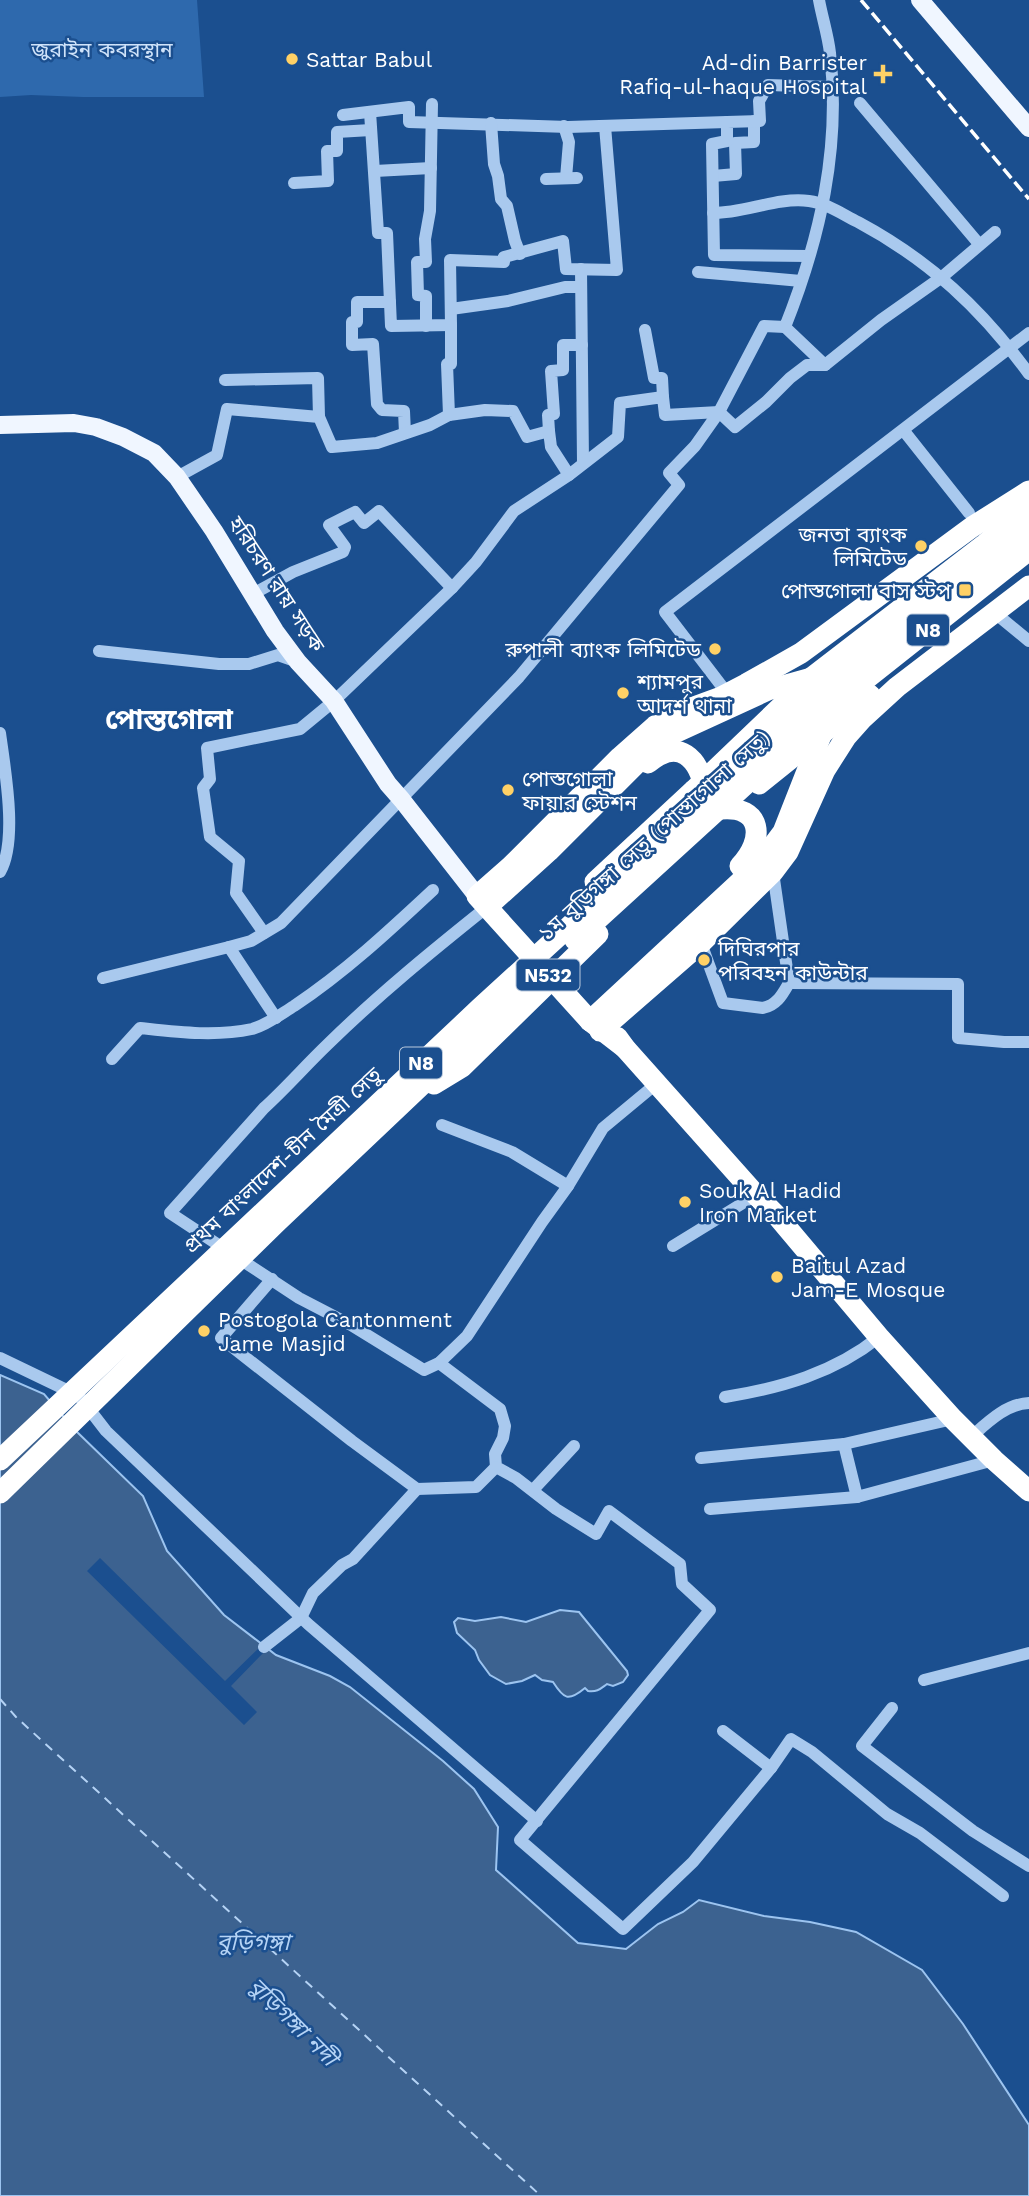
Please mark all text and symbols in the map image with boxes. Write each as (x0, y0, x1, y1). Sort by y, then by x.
park label: জুরাইন কবরস্থান (30, 37, 173, 62)
place label: Sattar Babul (306, 47, 433, 72)
place label: Ad-din Barrister Rafiq-ul-haque Hospital (619, 50, 868, 99)
marker: Sattar Babul (284, 51, 300, 67)
marker: Ad-din Barrister Rafiq-ul-haque Hospital (873, 64, 893, 84)
street label: হরিচরণ রায় সড়ক (223, 511, 331, 657)
place label: জনতা ব্যাংক লিমিটেড (798, 522, 908, 571)
marker: জনতা ব্যাংক লিমিটেড (913, 538, 929, 554)
place label: পোস্তগোলা বাস স্টপ (781, 578, 952, 603)
marker: পোস্তগোলা বাস স্টপ (957, 582, 973, 598)
road number: N8 (907, 614, 949, 646)
place label: রুপালী ব্যাংক লিমিটেড (504, 637, 702, 662)
marker: রুপালী ব্যাংক লিমিটেড (707, 641, 723, 657)
place label: শ্যামপুর আদর্শ থানা (636, 669, 732, 718)
marker: শ্যামপুর আদর্শ থানা (615, 685, 631, 701)
district label: পোস্তগোলা (105, 703, 234, 736)
street label: ১ম বুড়িগঙ্গা সেতু (পোস্তাগোলা সেতু) (533, 724, 775, 946)
place label: পোস্তগোলা ফায়ার স্টেশন (521, 766, 637, 815)
marker: পোস্তগোলা ফায়ার স্টেশন (500, 782, 516, 798)
place label: দিঘিরপার পরিবহন কাউন্টার (717, 936, 868, 985)
marker: দিঘিরপার পরিবহন কাউন্টার (696, 952, 712, 968)
road number: N532 (516, 959, 580, 990)
road number: N8 (400, 1048, 442, 1078)
street label: প্রথম বাংলাদেশ-চীন মৈত্রী সেতু (178, 1061, 387, 1259)
place label: Souk Al Hadid Iron Market (699, 1178, 842, 1227)
marker: Souk Al Hadid Iron Market (677, 1194, 693, 1210)
place label: Baitul Azad Jam-E Mosque (791, 1253, 945, 1302)
marker: Baitul Azad Jam-E Mosque (769, 1269, 785, 1285)
place label: Postogola Cantonment Jame Masjid (218, 1307, 452, 1356)
marker: Postogola Cantonment Jame Masjid (196, 1323, 212, 1339)
water label: বুড়িগঙ্গা (216, 1929, 293, 1956)
water label: বুড়িগঙ্গা নদী (243, 1972, 345, 2074)

